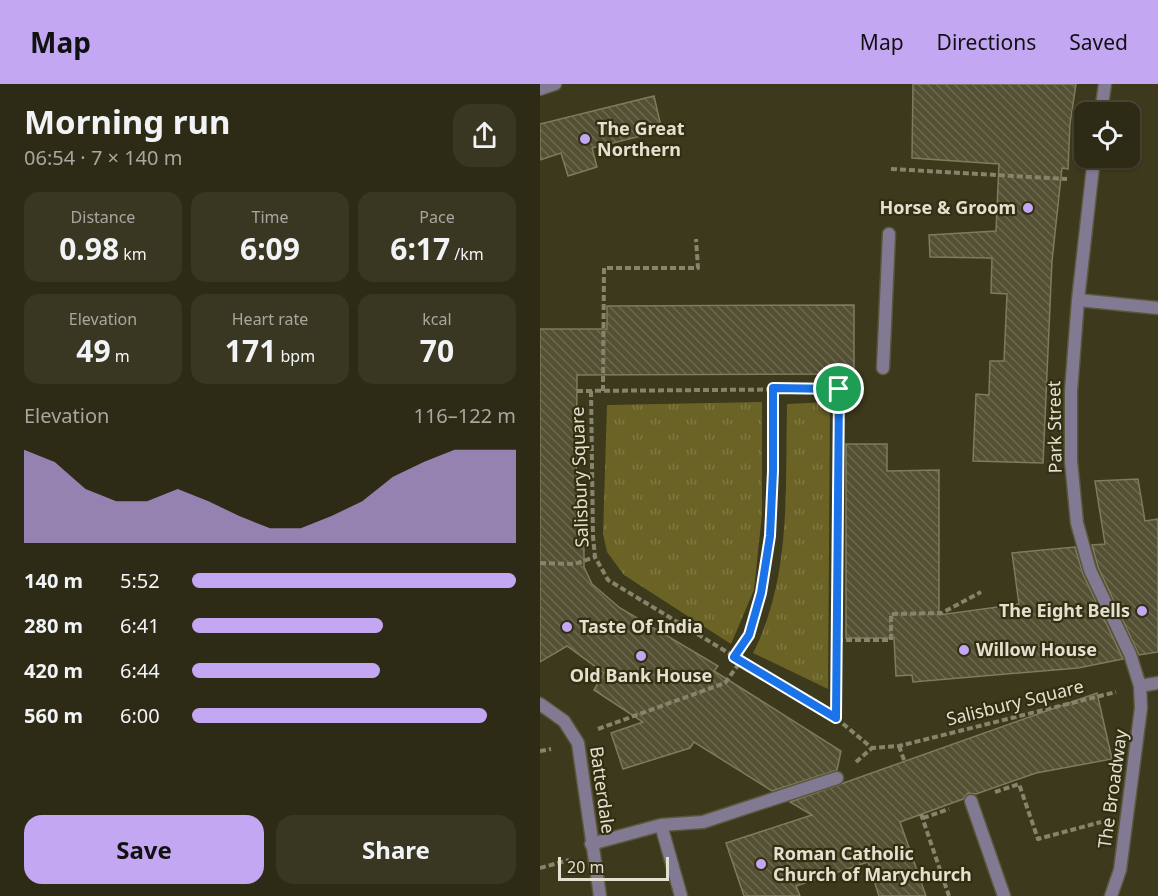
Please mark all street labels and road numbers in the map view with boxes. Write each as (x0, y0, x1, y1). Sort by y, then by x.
street label: Park Street (1041, 380, 1067, 474)
street label: Salisbury Square (565, 406, 593, 548)
street label: Salisbury Square (944, 673, 1086, 731)
street label: The Broadway (1092, 727, 1132, 850)
street label: Batterdale (585, 745, 621, 835)

